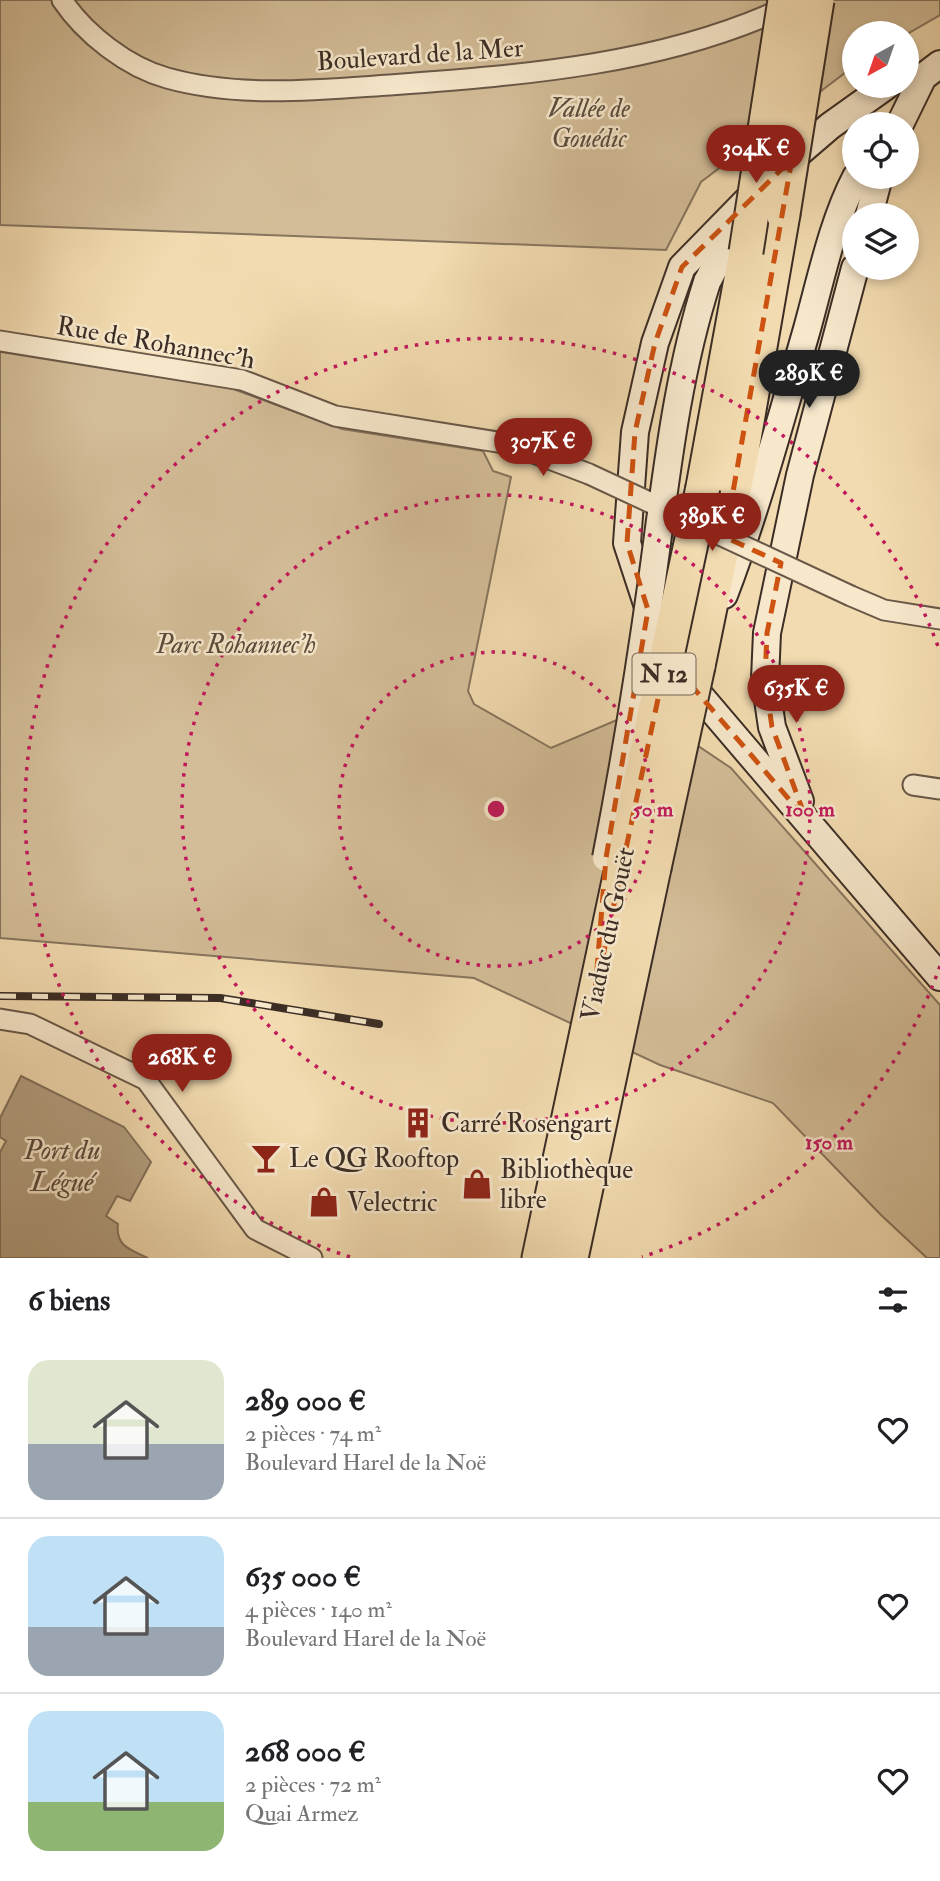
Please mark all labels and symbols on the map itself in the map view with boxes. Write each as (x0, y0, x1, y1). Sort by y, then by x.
north arrow (842, 21, 919, 98)
street label: Boulevard de la Mer (316, 32, 525, 78)
park label: Vallée de Gouédic (548, 93, 630, 155)
pin: 304K € (699, 125, 813, 185)
street label: Rue de Rohannec'h (54, 310, 258, 376)
pin: 289K € (752, 350, 866, 410)
pin: 307K € (486, 419, 600, 478)
pin: 389K € (655, 494, 769, 553)
park label: Parc Rohannec'h (155, 629, 316, 661)
road number: N 12 (632, 654, 696, 694)
pin: 635K € (739, 666, 853, 725)
text: 50 m (633, 796, 674, 823)
text: 100 m (785, 796, 836, 823)
centre of rings (484, 797, 508, 821)
street label: Viaduc du Gouët (574, 844, 642, 1024)
pin: 268K € (125, 1034, 239, 1094)
building icon: Carré Rosengart (401, 1106, 435, 1140)
place label: Carré Rosengart (441, 1108, 612, 1140)
text: 150 m (805, 1129, 854, 1156)
water label: Port du Légué (23, 1133, 100, 1200)
bar icon: Le QG Rooftop (249, 1141, 283, 1175)
place label: Le QG Rooftop (289, 1143, 459, 1176)
place label: Bibliothèque libre (500, 1154, 633, 1216)
shop icon: Bibliothèque libre (460, 1167, 494, 1201)
shop icon: Velectric (307, 1185, 341, 1219)
place label: Velectric (347, 1187, 437, 1219)

